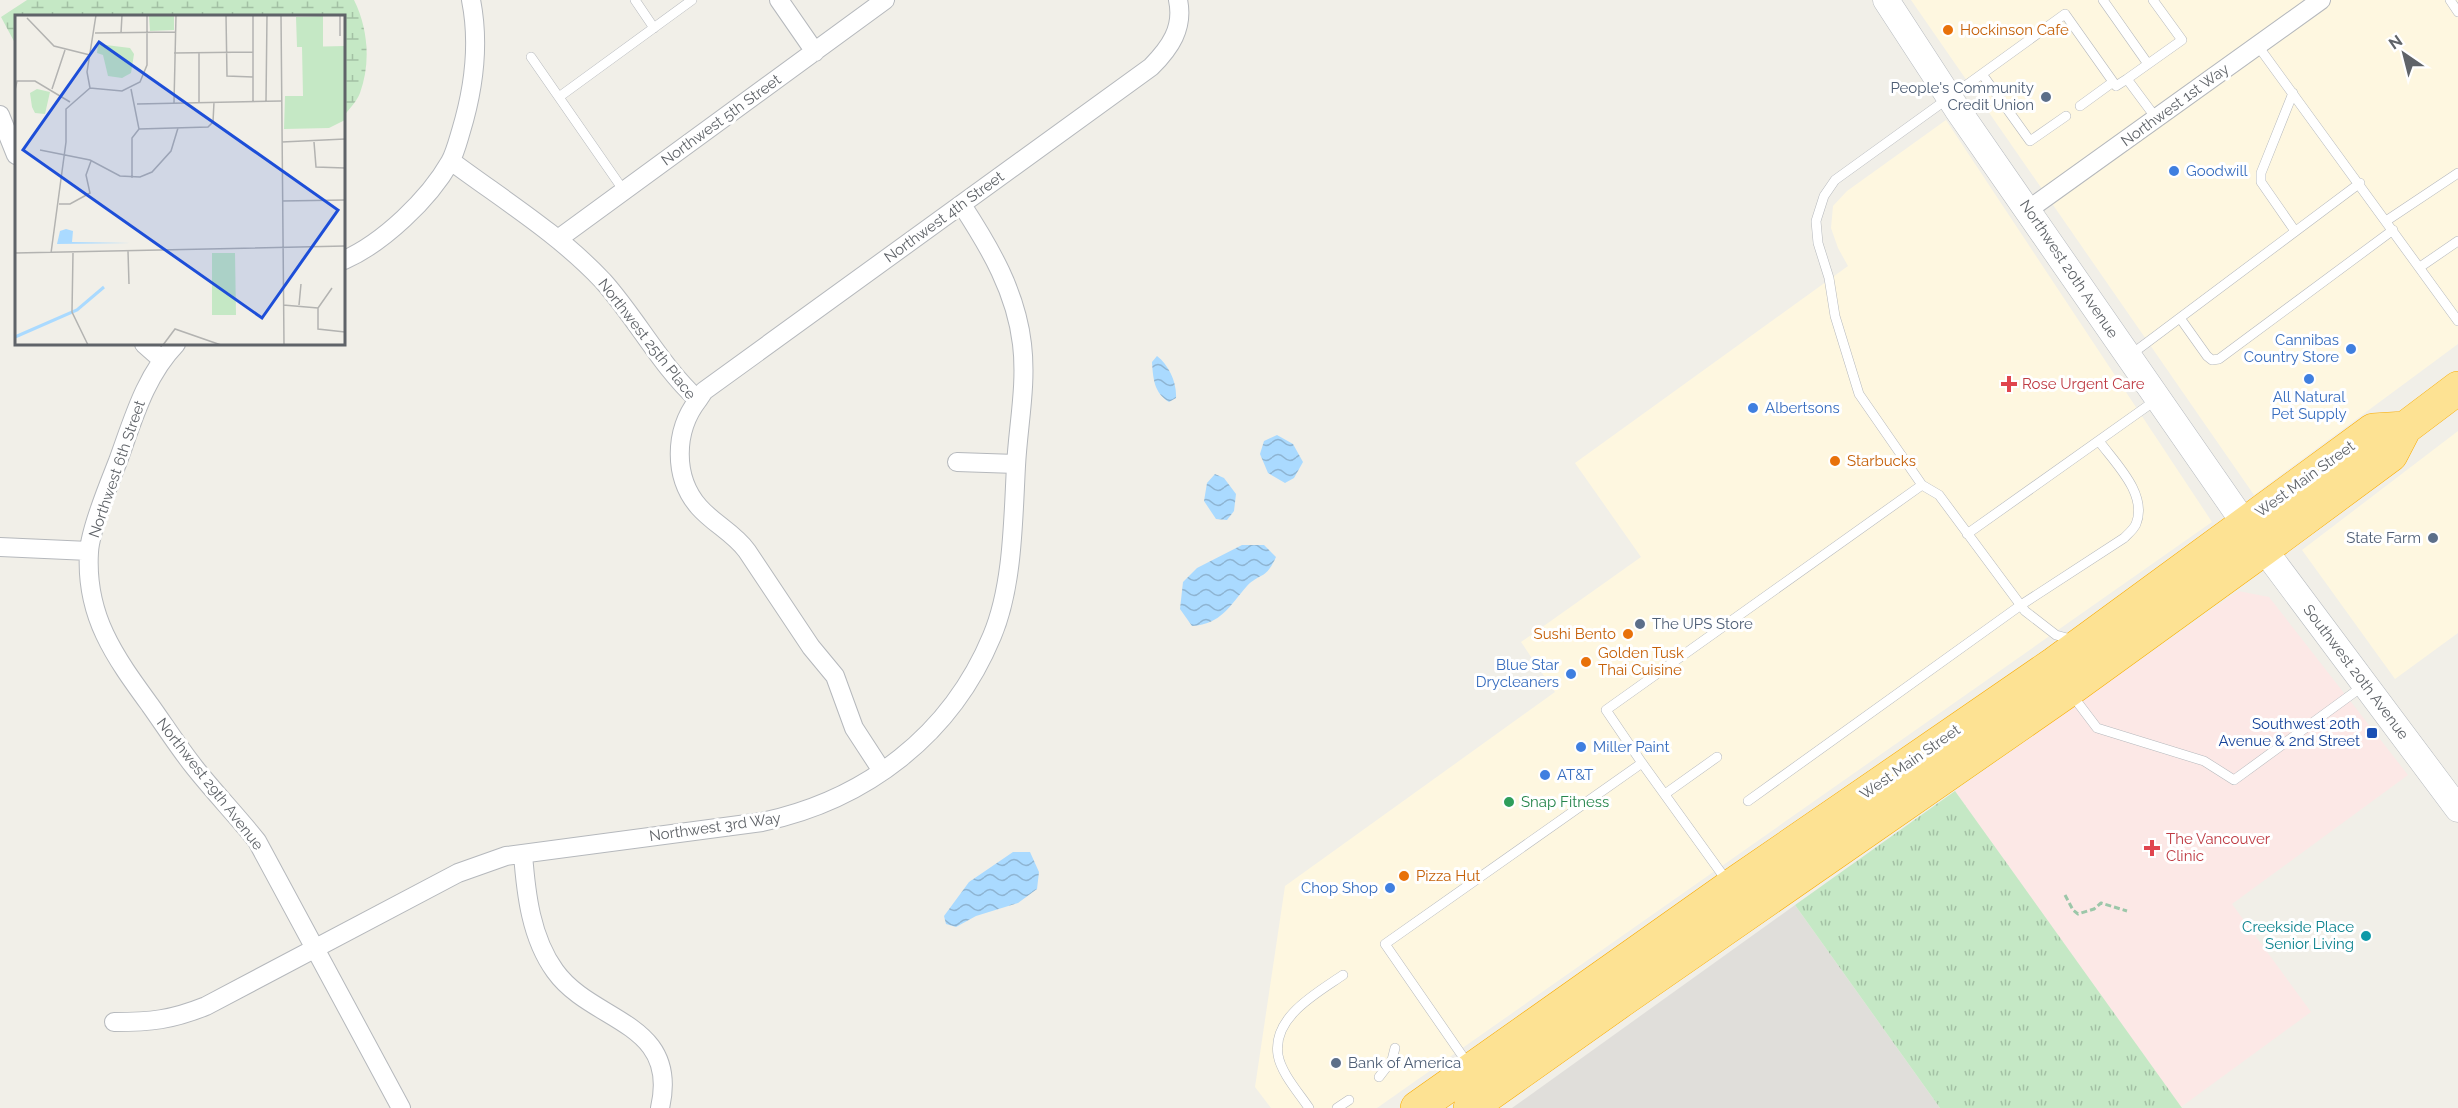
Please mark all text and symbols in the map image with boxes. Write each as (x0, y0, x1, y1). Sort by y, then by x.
inset map (15, 15, 345, 345)
place label: Hockinson Cafe (1960, 21, 2069, 39)
marker: Hockinson Cafe (1941, 23, 1955, 37)
north arrow (2374, 24, 2434, 84)
text: N (2385, 31, 2406, 53)
street label: Northwest 1st Way (2118, 60, 2232, 150)
street label: Northwest 5th Street (658, 71, 784, 169)
place label: People's Community Credit Union (1890, 79, 2034, 114)
marker: People's Community Credit Union (2039, 90, 2053, 104)
place label: Goodwill (2186, 162, 2248, 180)
marker: Goodwill (2167, 164, 2181, 178)
street label: Northwest 4th Street (881, 168, 1007, 266)
street label: Northwest 20th Avenue (2016, 196, 2122, 342)
street label: Northwest 25th Place (594, 275, 700, 403)
place label: Cannibas Country Store (2244, 331, 2339, 366)
marker: Cannibas Country Store (2344, 342, 2358, 356)
marker: All Natural Pet Supply (2302, 372, 2316, 386)
marker: Rose Urgent Care (2000, 375, 2018, 393)
place label: Rose Urgent Care (2022, 375, 2145, 393)
place label: All Natural Pet Supply (2271, 388, 2347, 423)
street label: Northwest 6th Street (85, 398, 149, 540)
place label: Albertsons (1765, 399, 1840, 417)
marker: Albertsons (1746, 401, 1760, 415)
street label: West Main Street (2252, 437, 2358, 521)
place label: Starbucks (1847, 452, 1916, 470)
marker: Starbucks (1828, 454, 1842, 468)
place label: State Farm (2346, 529, 2421, 547)
marker: State Farm (2426, 531, 2440, 545)
street label: Southwest 20th Avenue (2299, 601, 2413, 743)
place label: The UPS Store (1652, 615, 1753, 633)
marker: The UPS Store (1633, 617, 1647, 631)
place label: Sushi Bento (1534, 625, 1616, 643)
marker: Sushi Bento (1621, 627, 1635, 641)
place label: Golden Tusk Thai Cuisine (1598, 644, 1684, 679)
marker: Golden Tusk Thai Cuisine (1579, 655, 1593, 669)
place label: Blue Star Drycleaners (1476, 656, 1560, 691)
marker: Blue Star Drycleaners (1564, 667, 1578, 681)
street label: Northwest 29th Avenue (153, 714, 267, 854)
place label: Southwest 20th Avenue & 2nd Street (2218, 715, 2360, 750)
street label: West Main Street (1856, 721, 1964, 803)
marker: Southwest 20th Avenue & 2nd Street (2365, 726, 2379, 740)
place label: Miller Paint (1593, 738, 1670, 756)
marker: Miller Paint (1574, 740, 1588, 754)
place label: AT&T (1557, 766, 1594, 784)
marker: AT&T (1538, 768, 1552, 782)
place label: Snap Fitness (1521, 793, 1609, 811)
marker: Snap Fitness (1502, 795, 1516, 809)
street label: Northwest 3rd Way (648, 809, 782, 845)
place label: The Vancouver Clinic (2166, 830, 2271, 865)
marker: The Vancouver Clinic (2143, 839, 2161, 857)
place label: Pizza Hut (1416, 867, 1480, 885)
marker: Pizza Hut (1397, 869, 1411, 883)
place label: Chop Shop (1301, 879, 1378, 897)
marker: Chop Shop (1383, 881, 1397, 895)
place label: Creekside Place Senior Living (2242, 918, 2354, 953)
marker: Creekside Place Senior Living (2359, 929, 2373, 943)
place label: Bank of America (1348, 1054, 1461, 1072)
marker: Bank of America (1329, 1056, 1343, 1070)

